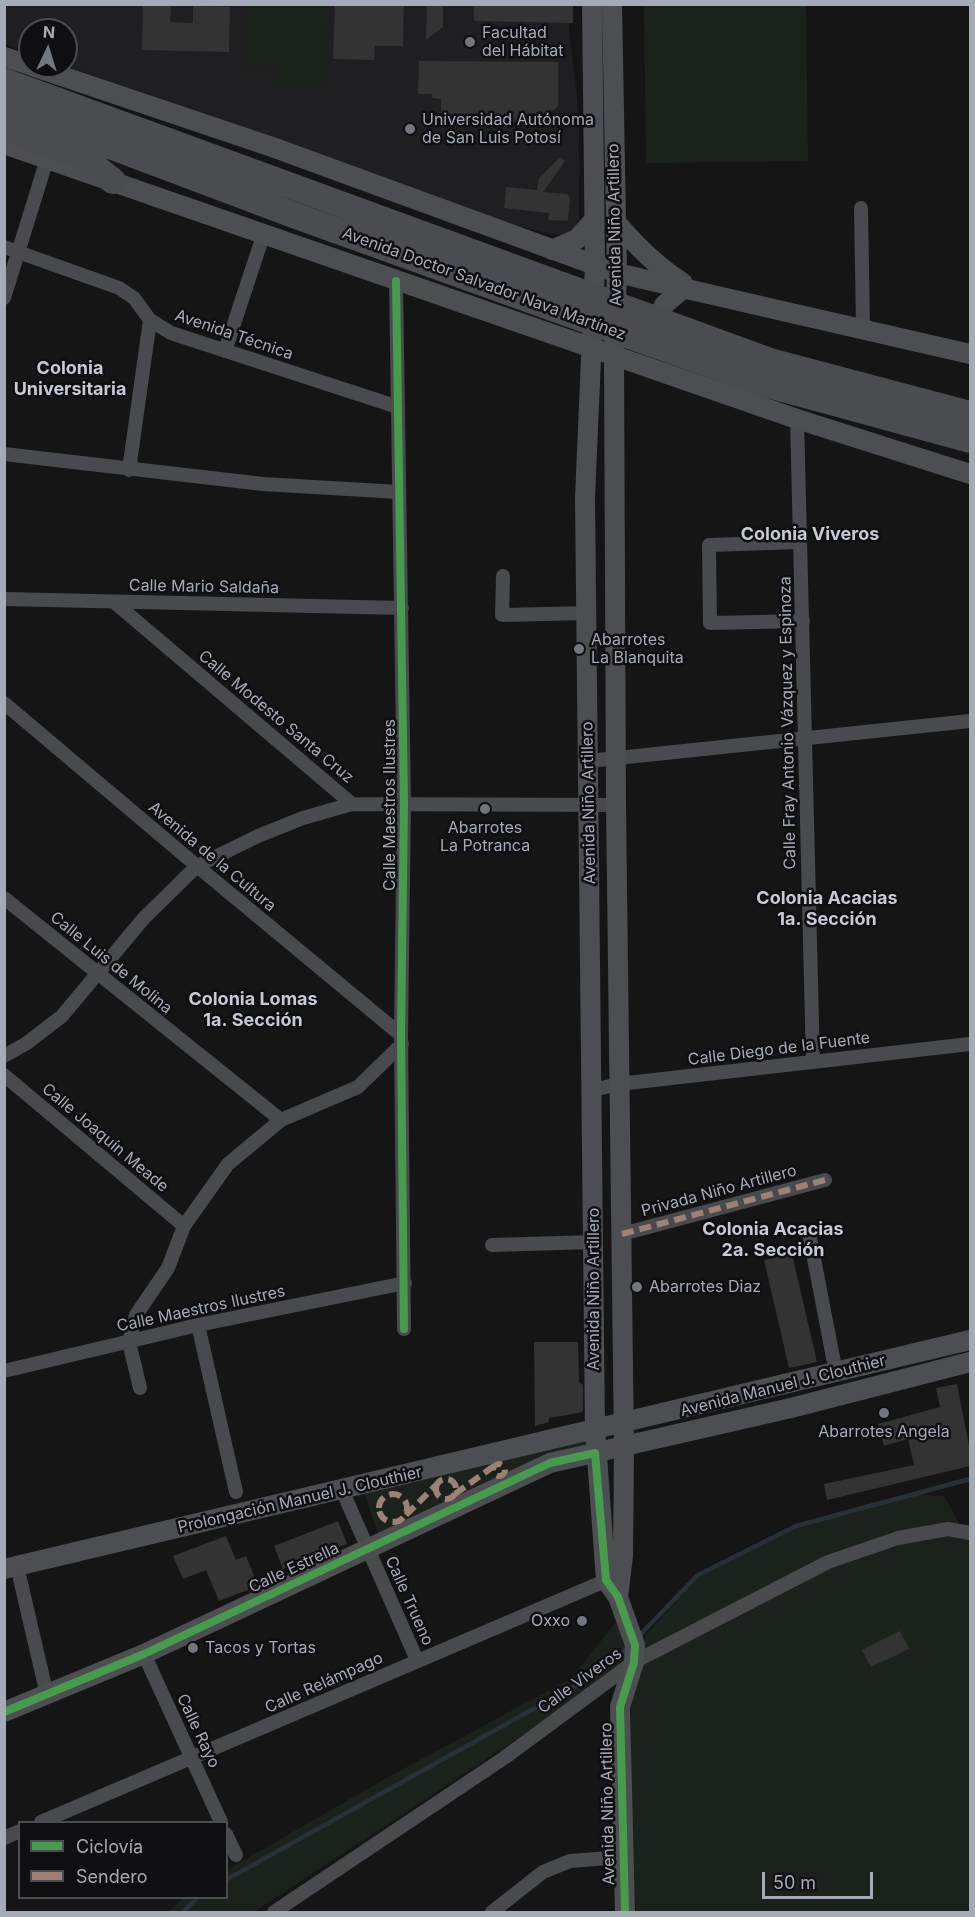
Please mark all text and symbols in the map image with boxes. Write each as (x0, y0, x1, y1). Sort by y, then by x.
north arrow (18, 18, 78, 78)
text: N (42, 22, 56, 42)
place label: Facultad del Hábitat (482, 23, 564, 61)
marker: Facultad del Hábitat (463, 35, 477, 49)
place label: Universidad Autónoma de San Luis Potosí (422, 110, 594, 148)
marker: Universidad Autónoma de San Luis Potosí (403, 122, 417, 136)
street label: Avenida Niño Artillero (604, 143, 626, 307)
street label: Avenida Doctor Salvador Nava Martínez (340, 224, 628, 344)
street label: Avenida Técnica (172, 306, 296, 364)
district label: Colonia Universitaria (14, 358, 126, 400)
district label: Colonia Viveros (741, 524, 879, 546)
street label: Calle Mario Saldaña (129, 576, 279, 598)
street label: Calle Fray Antonio Vázquez y Espinoza (776, 576, 800, 870)
place label: Abarrotes La Blanquita (591, 630, 684, 668)
marker: Abarrotes La Blanquita (572, 642, 586, 656)
street label: Calle Modesto Santa Cruz (195, 646, 357, 788)
street label: Calle Maestros Ilustres (380, 719, 400, 891)
street label: Avenida Niño Artillero (578, 721, 600, 885)
street label: Avenida de la Cultura (144, 798, 280, 916)
marker: Abarrotes La Potranca (478, 802, 492, 816)
place label: Abarrotes La Potranca (440, 818, 530, 856)
district label: Colonia Acacias 1a. Sección (756, 888, 898, 930)
street label: Calle Luis de Molina (46, 908, 176, 1018)
district label: Colonia Lomas 1a. Sección (188, 989, 318, 1032)
street label: Calle Diego de la Fuente (687, 1028, 871, 1070)
street label: Calle Joaquín Meade (38, 1079, 172, 1197)
street label: Privada Niño Artillero (639, 1161, 799, 1221)
street label: Avenida Niño Artillero (584, 1208, 604, 1370)
district label: Colonia Acacias 2a. Sección (702, 1219, 844, 1262)
place label: Abarrotes Diaz (649, 1277, 761, 1297)
marker: Abarrotes Diaz (630, 1280, 644, 1294)
street label: Calle Maestros Ilustres (115, 1282, 287, 1336)
street label: Avenida Manuel J. Clouthier (678, 1351, 888, 1421)
marker: Abarrotes Angela (877, 1406, 891, 1420)
place label: Abarrotes Angela (818, 1422, 950, 1442)
street label: Prolongación Manuel J. Clouthier (176, 1463, 424, 1537)
street label: Calle Estrella (246, 1539, 342, 1597)
street label: Calle Trueno (381, 1553, 437, 1649)
place label: Oxxo (531, 1611, 570, 1631)
marker: Oxxo (575, 1614, 589, 1628)
place label: Tacos y Tortas (205, 1638, 316, 1658)
marker: Tacos y Tortas (186, 1641, 200, 1655)
street label: Calle Viveros (534, 1644, 626, 1718)
street label: Calle Relámpago (262, 1648, 386, 1718)
street label: Calle Rayo (173, 1691, 223, 1771)
street label: Avenida Niño Artillero (597, 1722, 619, 1886)
legend (18, 1821, 228, 1899)
text: Ciclovía (76, 1836, 143, 1857)
scale bar (765, 1860, 876, 1898)
text: Sendero (76, 1866, 147, 1887)
text: 50 m (773, 1872, 816, 1893)

